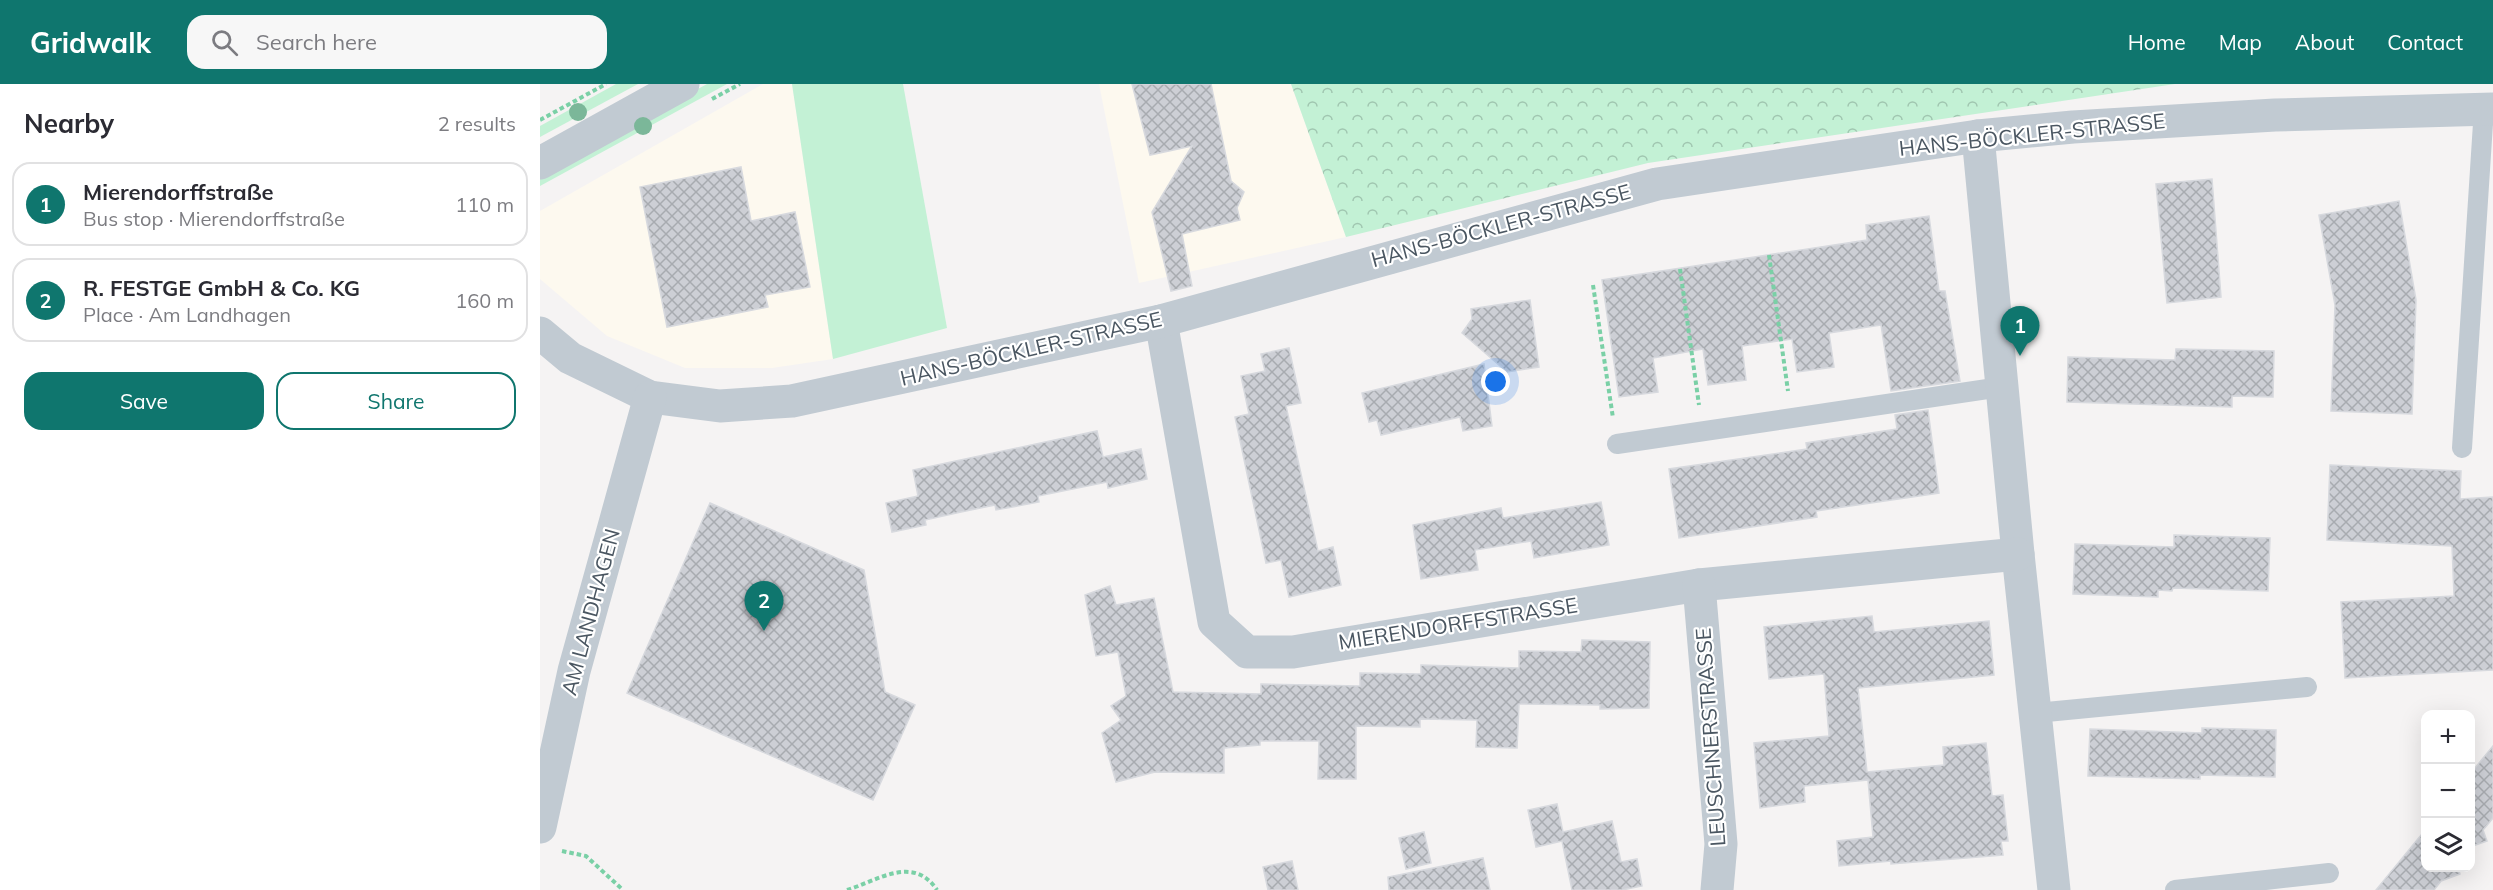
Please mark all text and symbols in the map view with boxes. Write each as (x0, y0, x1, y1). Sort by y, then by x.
search box (187, 15, 607, 69)
text: Gridwalk (30, 25, 151, 60)
icon: search (208, 26, 241, 59)
text: Search here (256, 28, 377, 56)
text: Home (2128, 29, 2186, 55)
text: Map (2219, 29, 2262, 55)
text: About (2295, 29, 2354, 55)
text: Contact (2387, 29, 2463, 55)
text: Nearby (24, 107, 114, 140)
street label: HANS-BÖCKLER-STRASSE (1897, 107, 2166, 161)
text: 2 results (438, 111, 516, 136)
text: Mierendorffstraße (83, 178, 274, 206)
street label: HANS-BÖCKLER-STRASSE (1368, 178, 1633, 272)
text: 1 (40, 192, 52, 217)
text: 110 m (455, 192, 514, 217)
text: Bus stop · Mierendorffstraße (83, 206, 345, 231)
text: R. FESTGE GmbH & Co. KG (83, 274, 360, 302)
text: 2 (40, 288, 52, 313)
text: 160 m (455, 288, 514, 313)
text: Place · Am Landhagen (83, 302, 291, 327)
street label: HANS-BÖCKLER-STRASSE (897, 305, 1164, 391)
pin: 1 (2000, 306, 2040, 356)
your location (1481, 367, 1510, 396)
button: Save (24, 372, 264, 430)
button: Share (276, 372, 516, 430)
street label: AM LANDHAGEN (555, 526, 625, 698)
pin: 2 (744, 582, 784, 631)
street label: MIERENDORFFSTRASSE (1337, 591, 1579, 655)
street label: LEUSCHNERSTRASSE (1689, 627, 1731, 847)
map controls (2421, 710, 2475, 872)
button: + (2421, 710, 2475, 764)
button: − (2421, 764, 2475, 818)
button: layers (2421, 818, 2475, 872)

